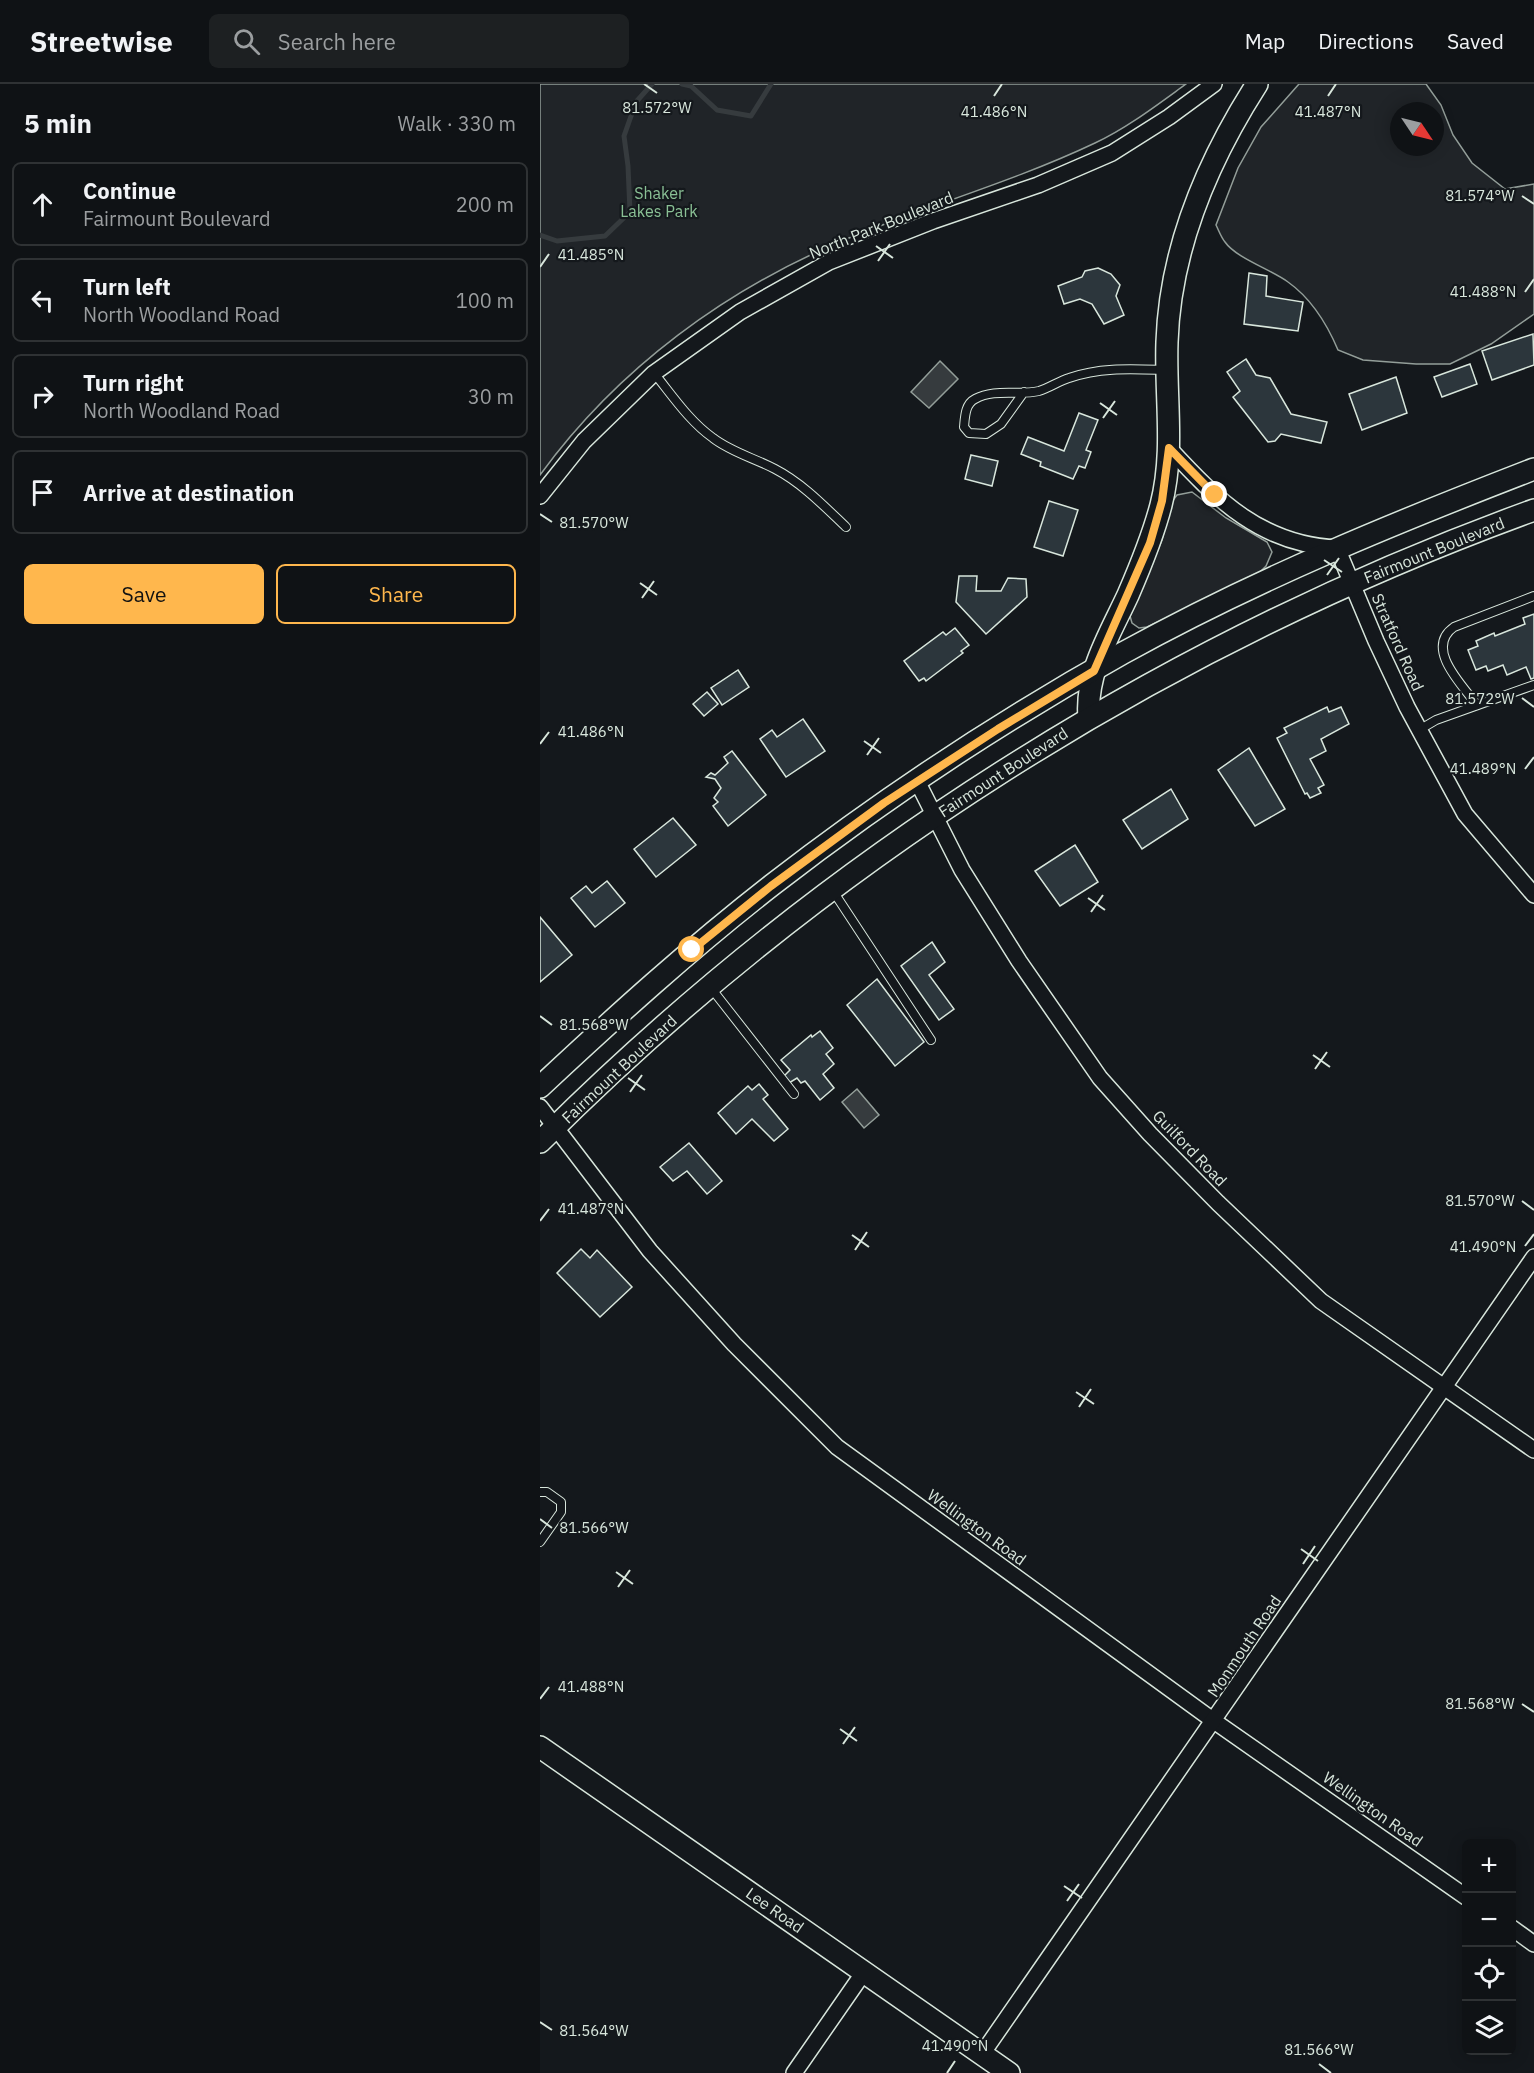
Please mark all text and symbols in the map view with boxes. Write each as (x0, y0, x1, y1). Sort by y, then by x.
search box (209, 14, 629, 68)
text: Streetwise (30, 23, 173, 60)
icon: search (230, 25, 263, 58)
text: Search here (278, 27, 396, 56)
text: Map (1245, 27, 1285, 55)
text: Directions (1318, 27, 1414, 55)
text: Saved (1447, 27, 1504, 55)
text: 81.572°W (622, 98, 692, 117)
text: 41.486°N (961, 102, 1027, 121)
text: 41.487°N (1295, 102, 1361, 121)
north arrow (1390, 102, 1444, 156)
text: 5 min (24, 106, 92, 140)
text: Walk · 330 m (398, 110, 516, 137)
text: Continue (83, 176, 176, 205)
park label: Shaker Lakes Park (620, 183, 698, 221)
text: 81.574°W (1445, 186, 1515, 205)
street label: North Park Boulevard (806, 187, 956, 263)
icon: ahead (26, 188, 59, 221)
text: 200 m (456, 191, 514, 218)
text: Fairmount Boulevard (83, 205, 271, 232)
text: 41.485°N (558, 245, 624, 264)
text: Turn left (83, 272, 171, 301)
text: 41.488°N (1450, 282, 1516, 301)
icon: left (26, 284, 59, 317)
text: 100 m (456, 287, 514, 314)
text: North Woodland Road (83, 301, 280, 328)
text: Turn right (83, 368, 184, 397)
icon: right (26, 380, 59, 413)
text: 30 m (468, 383, 514, 410)
text: North Woodland Road (83, 397, 280, 424)
icon: arrive (26, 476, 59, 509)
text: Arrive at destination (83, 478, 294, 507)
route end (1201, 481, 1227, 507)
text: 81.570°W (559, 513, 629, 532)
street label: Fairmount Boulevard (1361, 513, 1507, 587)
button: Save (24, 564, 264, 624)
button: Share (276, 564, 516, 624)
street label: Stratford Road (1368, 590, 1428, 694)
text: 81.572°W (1445, 689, 1515, 708)
text: 41.486°N (558, 722, 624, 741)
street label: Fairmount Boulevard (935, 723, 1071, 821)
text: 41.489°N (1450, 759, 1516, 778)
route start (678, 936, 704, 962)
street label: Fairmount Boulevard (557, 1011, 681, 1127)
text: 81.568°W (559, 1015, 629, 1034)
street label: Guilford Road (1149, 1106, 1231, 1190)
text: 81.570°W (1445, 1191, 1515, 1210)
text: 41.487°N (558, 1199, 624, 1218)
text: 41.490°N (1450, 1237, 1516, 1256)
street label: Wellington Road (924, 1484, 1030, 1570)
text: 81.566°W (559, 1518, 629, 1537)
street label: Monmouth Road (1203, 1591, 1285, 1701)
text: 41.488°N (558, 1677, 624, 1696)
text: 81.568°W (1445, 1694, 1515, 1713)
street label: Wellington Road (1319, 1767, 1427, 1851)
map controls (1462, 1839, 1516, 2055)
button: + (1462, 1839, 1516, 1893)
street label: Lee Road (742, 1883, 808, 1937)
button: − (1462, 1893, 1516, 1947)
button: locate (1462, 1947, 1516, 2001)
button: layers (1462, 2001, 1516, 2055)
text: 81.564°W (559, 2021, 629, 2040)
text: 41.490°N (922, 2036, 988, 2055)
text: 81.566°W (1284, 2040, 1354, 2059)

